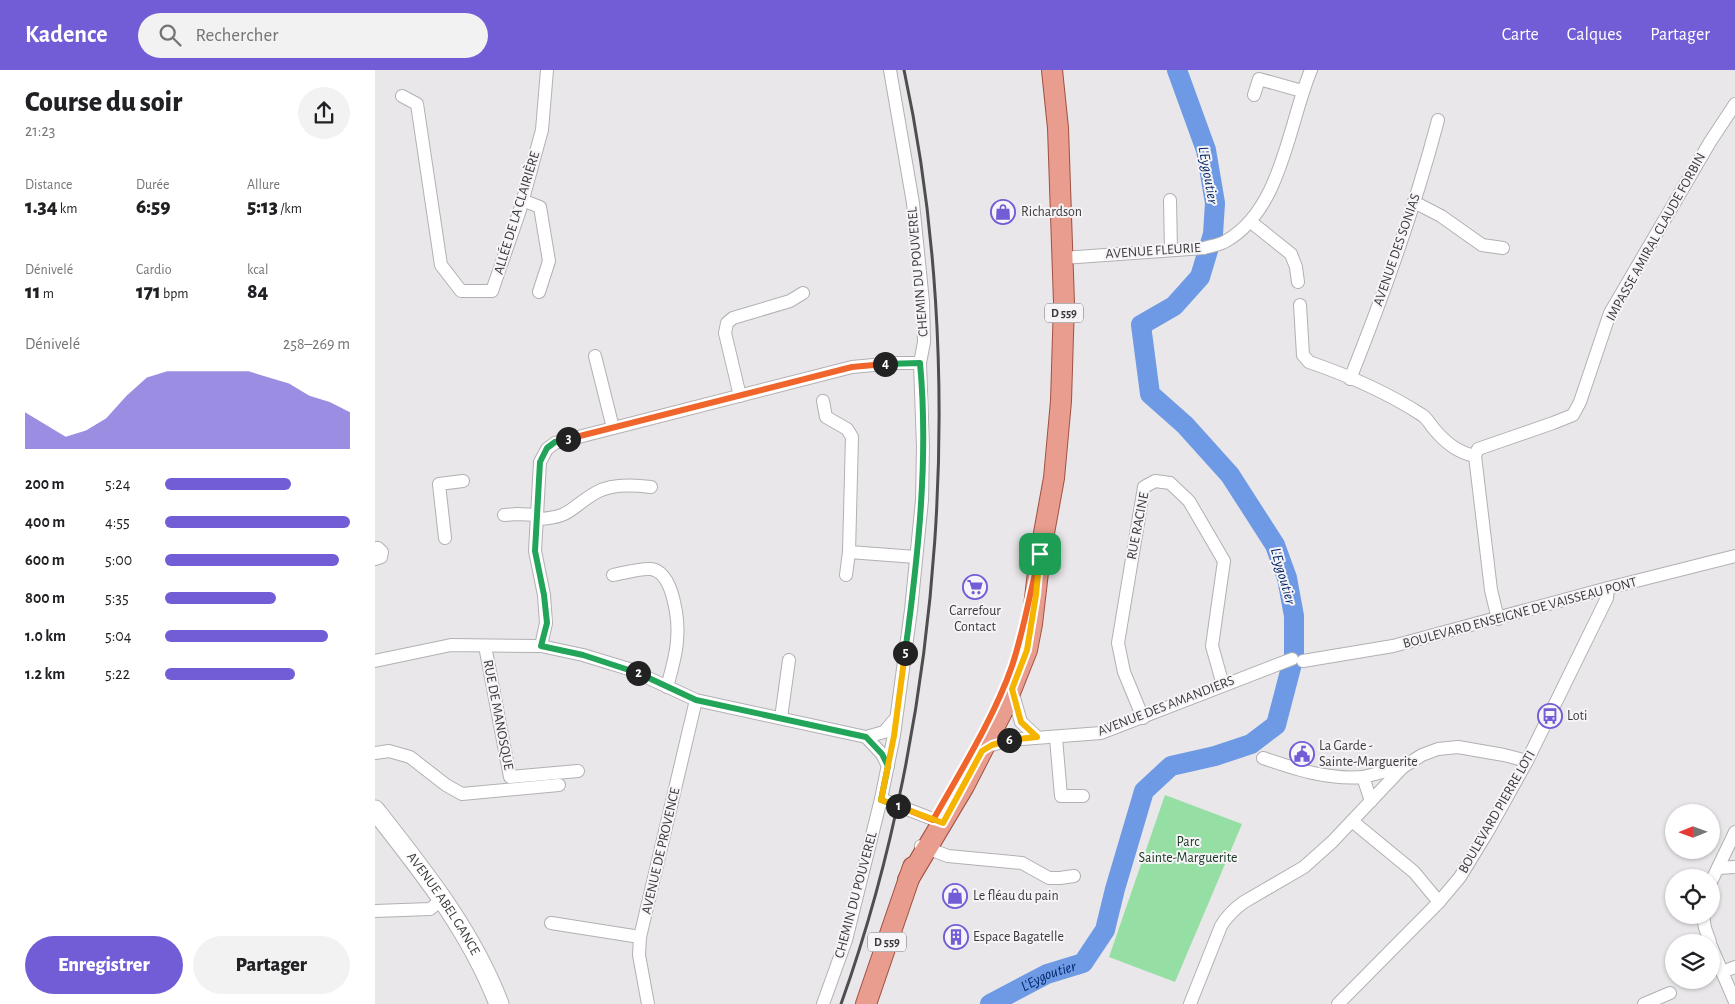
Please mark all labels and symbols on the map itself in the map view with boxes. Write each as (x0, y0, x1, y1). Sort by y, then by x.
water label: L'Eygoutier (1196, 145, 1221, 206)
street label: ALLÉE DE LA CLAIRIÈRE (489, 149, 542, 276)
street label: IMPASSE AMIRAL CLAUDE FORBIN (1604, 151, 1708, 323)
street label: AVENUE DES SONIAS (1371, 192, 1423, 308)
shop icon: Richardson (990, 199, 1016, 225)
place label: Richardson (1021, 205, 1082, 219)
street label: CHEMIN DU POUVEREL (905, 206, 931, 338)
street label: AVENUE FLEURIE (1105, 241, 1201, 261)
road number: D 559 (1045, 304, 1083, 322)
pin: 4 (873, 352, 897, 376)
pin: 3 (555, 426, 581, 452)
street label: RUE RACINE (1125, 491, 1151, 561)
pin (1019, 533, 1061, 575)
water label: L'Eygoutier (1268, 546, 1299, 607)
supermarket icon: Carrefour Contact (962, 574, 988, 600)
street label: BOULEVARD ENSEIGNE DE VAISSEAU PONT (1402, 575, 1639, 651)
place label: Carrefour Contact (949, 604, 1001, 634)
pin: 5 (893, 640, 917, 666)
street label: RUE DE MANOSQUE (480, 659, 516, 771)
pin: 2 (625, 660, 651, 686)
street label: AVENUE DES AMANDIERS (1096, 673, 1236, 739)
bus stop icon: Loti (1537, 703, 1563, 729)
place label: Loti (1567, 709, 1587, 723)
pin: 6 (997, 728, 1021, 752)
place label: La Garde - Sainte-Marguerite (1319, 739, 1418, 769)
public building icon: La Garde - Sainte-Marguerite (1289, 741, 1315, 767)
street label: BOULEVARD PIERRE LOTI (1456, 748, 1538, 876)
street label: AVENUE DE PROVENCE (640, 786, 682, 916)
pin: 1 (885, 794, 911, 818)
north arrow (1665, 804, 1720, 859)
street label: CHEMIN DU POUVEREL (832, 830, 880, 960)
park label: Parc Sainte-Marguerite (1139, 835, 1237, 865)
street label: AVENUE ABEL GANCE (404, 850, 482, 958)
shop icon: Le fléau du pain (942, 883, 968, 909)
place label: Le fléau du pain (973, 889, 1059, 903)
building icon: Espace Bagatelle (943, 924, 969, 950)
place label: Espace Bagatelle (973, 930, 1064, 944)
road number: D 559 (868, 932, 906, 952)
water label: L'Eygoutier (1018, 958, 1079, 994)

